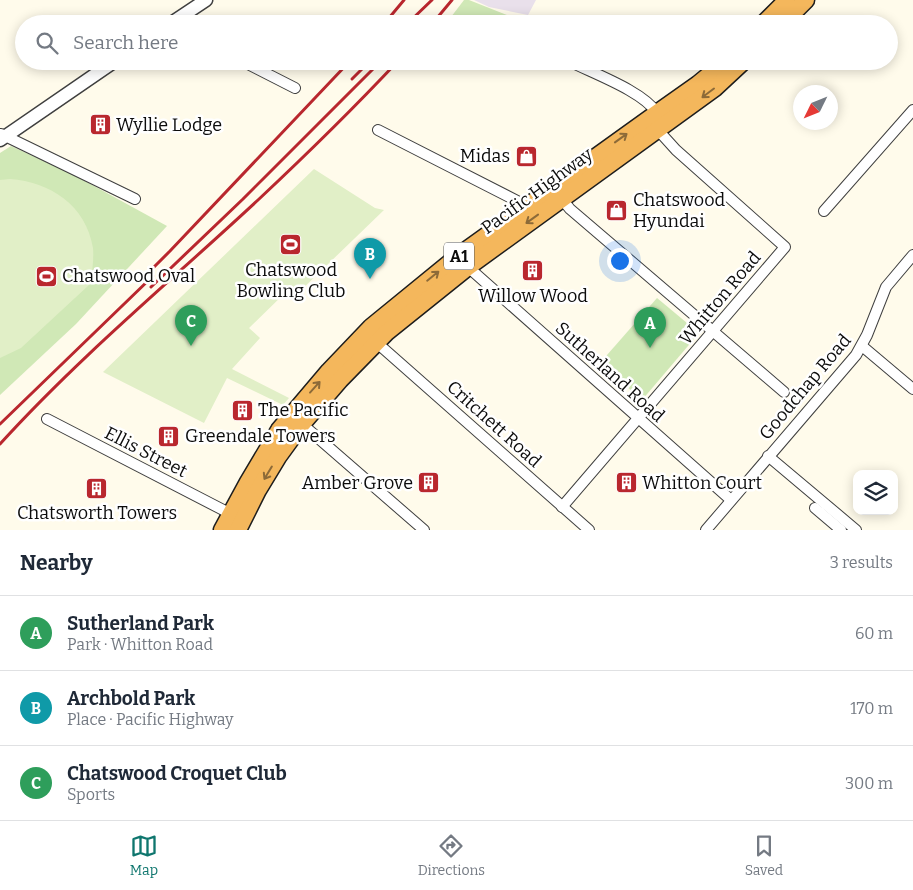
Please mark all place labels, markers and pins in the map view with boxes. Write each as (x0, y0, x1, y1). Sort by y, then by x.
building icon: Wyllie Lodge (88, 113, 112, 137)
place label: Wyllie Lodge (116, 114, 222, 136)
shop icon: Midas (514, 144, 538, 168)
place label: Midas (460, 145, 510, 167)
place label: Chatswood Hyundai (633, 189, 726, 232)
shop icon: Chatswood Hyundai (605, 198, 629, 222)
sports icon: Chatswood Bowling Club (279, 233, 303, 257)
pin: B (354, 238, 386, 279)
place label: Chatswood Bowling Club (236, 259, 346, 302)
building icon: Willow Wood (521, 259, 545, 283)
sports icon: Chatswood Oval (34, 264, 58, 288)
place label: Chatswood Oval (62, 265, 195, 287)
place label: Willow Wood (478, 285, 588, 307)
pin: C (175, 305, 207, 346)
pin: A (634, 307, 666, 348)
building icon: The Pacific (230, 398, 254, 422)
place label: The Pacific (258, 399, 349, 421)
building icon: Greendale Towers (157, 424, 181, 448)
place label: Greendale Towers (185, 425, 336, 447)
building icon: Amber Grove (417, 471, 441, 495)
building icon: Whitton Court (614, 471, 638, 495)
place label: Amber Grove (302, 472, 413, 494)
place label: Whitton Court (642, 472, 763, 494)
building icon: Chatsworth Towers (85, 476, 109, 500)
place label: Chatsworth Towers (17, 502, 177, 524)

